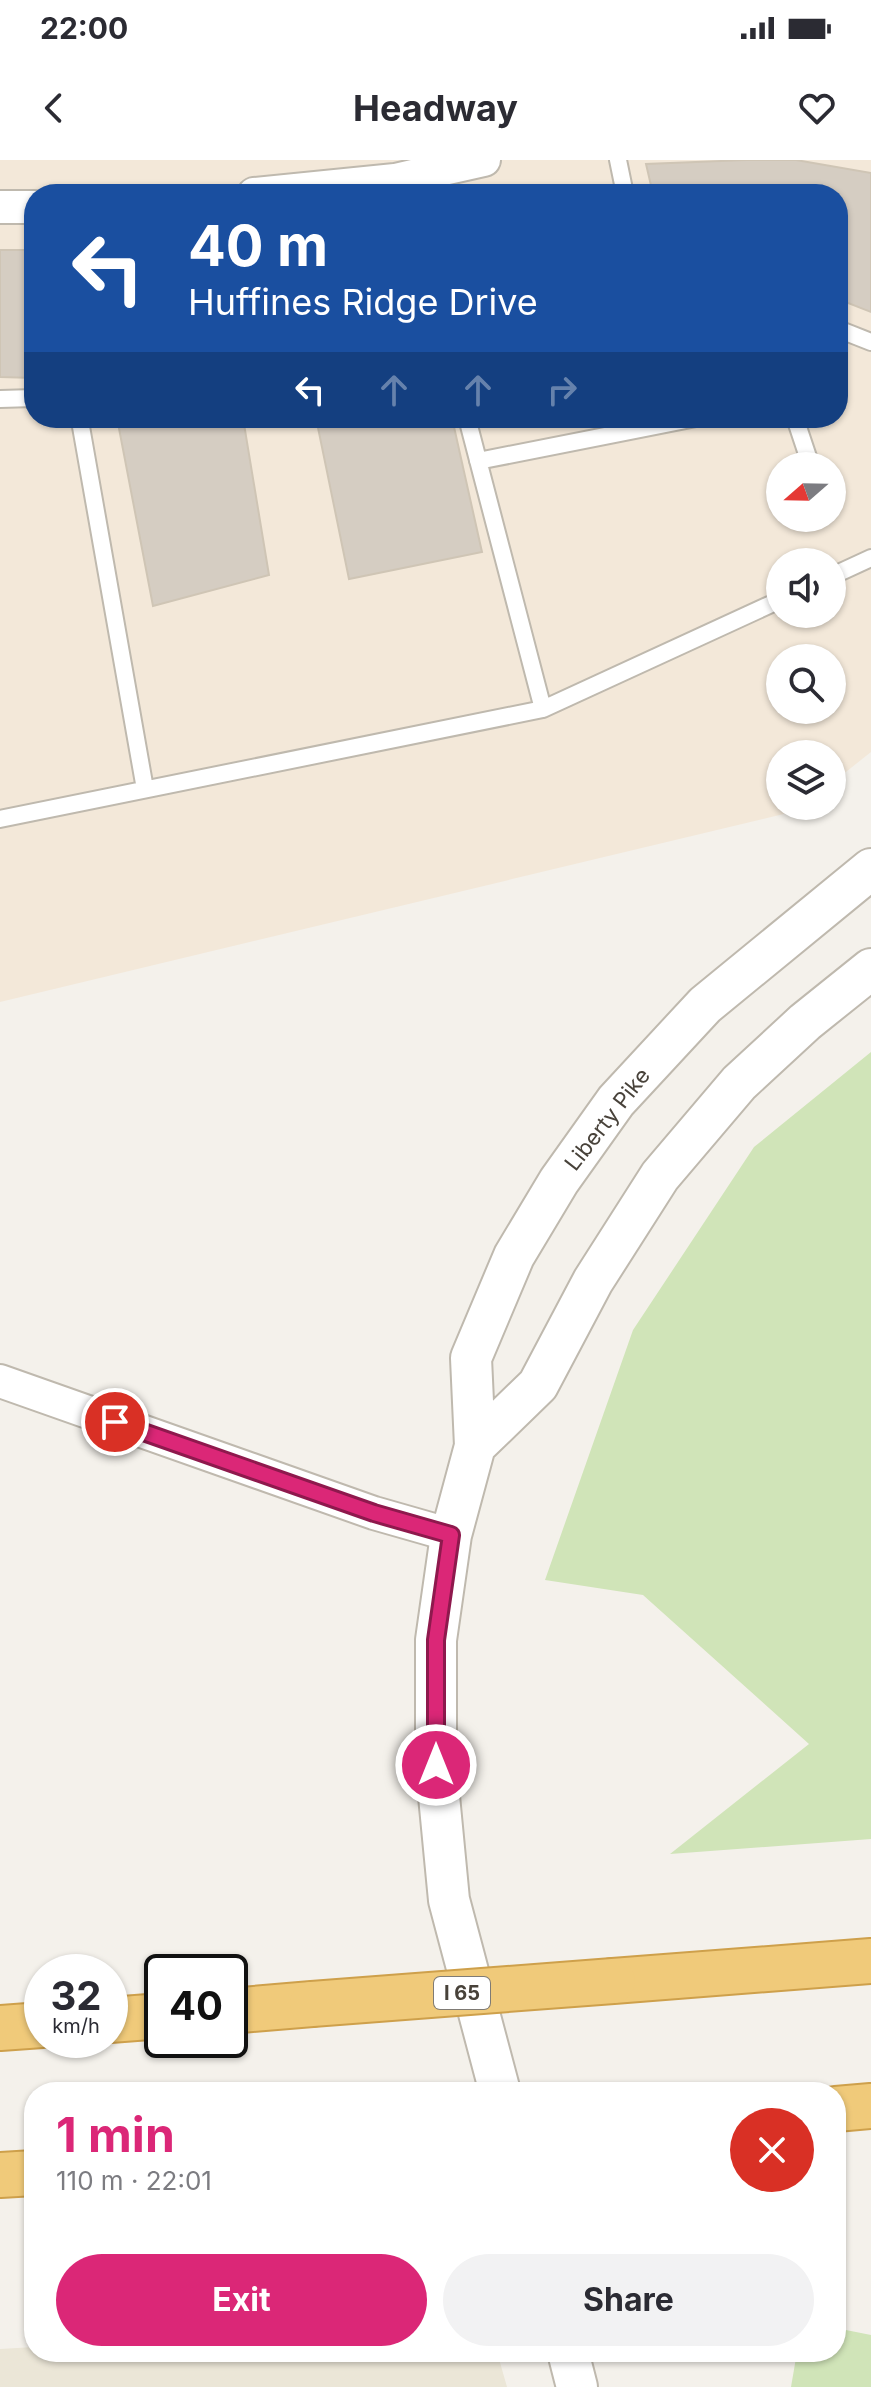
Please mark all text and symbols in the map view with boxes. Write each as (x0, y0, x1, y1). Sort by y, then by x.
text: 22:00 (40, 10, 128, 46)
icon: back (32, 86, 76, 130)
text: Headway (353, 86, 518, 130)
icon: heart (795, 86, 839, 130)
text: 40 m (188, 212, 328, 280)
icon: left (56, 216, 160, 320)
text: Huffines Ridge Drive (188, 280, 538, 324)
icon: left (288, 368, 332, 412)
icon: ahead (372, 368, 416, 412)
icon: ahead (456, 368, 500, 412)
icon: right (540, 368, 584, 412)
north arrow (766, 452, 846, 532)
map controls (766, 452, 846, 820)
button: sound (766, 548, 846, 628)
button: search (766, 644, 846, 724)
button: layers (766, 740, 846, 820)
street label: Liberty Pike (559, 1063, 655, 1175)
pin (81, 1388, 149, 1456)
icon: arrive (93, 1400, 137, 1444)
position arrow (394, 1723, 478, 1807)
speed limit sign: 40 (144, 1954, 248, 2058)
text: 32 (50, 1971, 102, 2020)
road number: I 65 (434, 1977, 490, 2009)
text: km/h (52, 2014, 100, 2038)
text: 1 min (56, 2105, 175, 2164)
button: close (730, 2108, 814, 2192)
text: 110 m · 22:01 (56, 2165, 212, 2196)
button: Exit (56, 2254, 427, 2346)
button: Share (443, 2254, 814, 2346)

